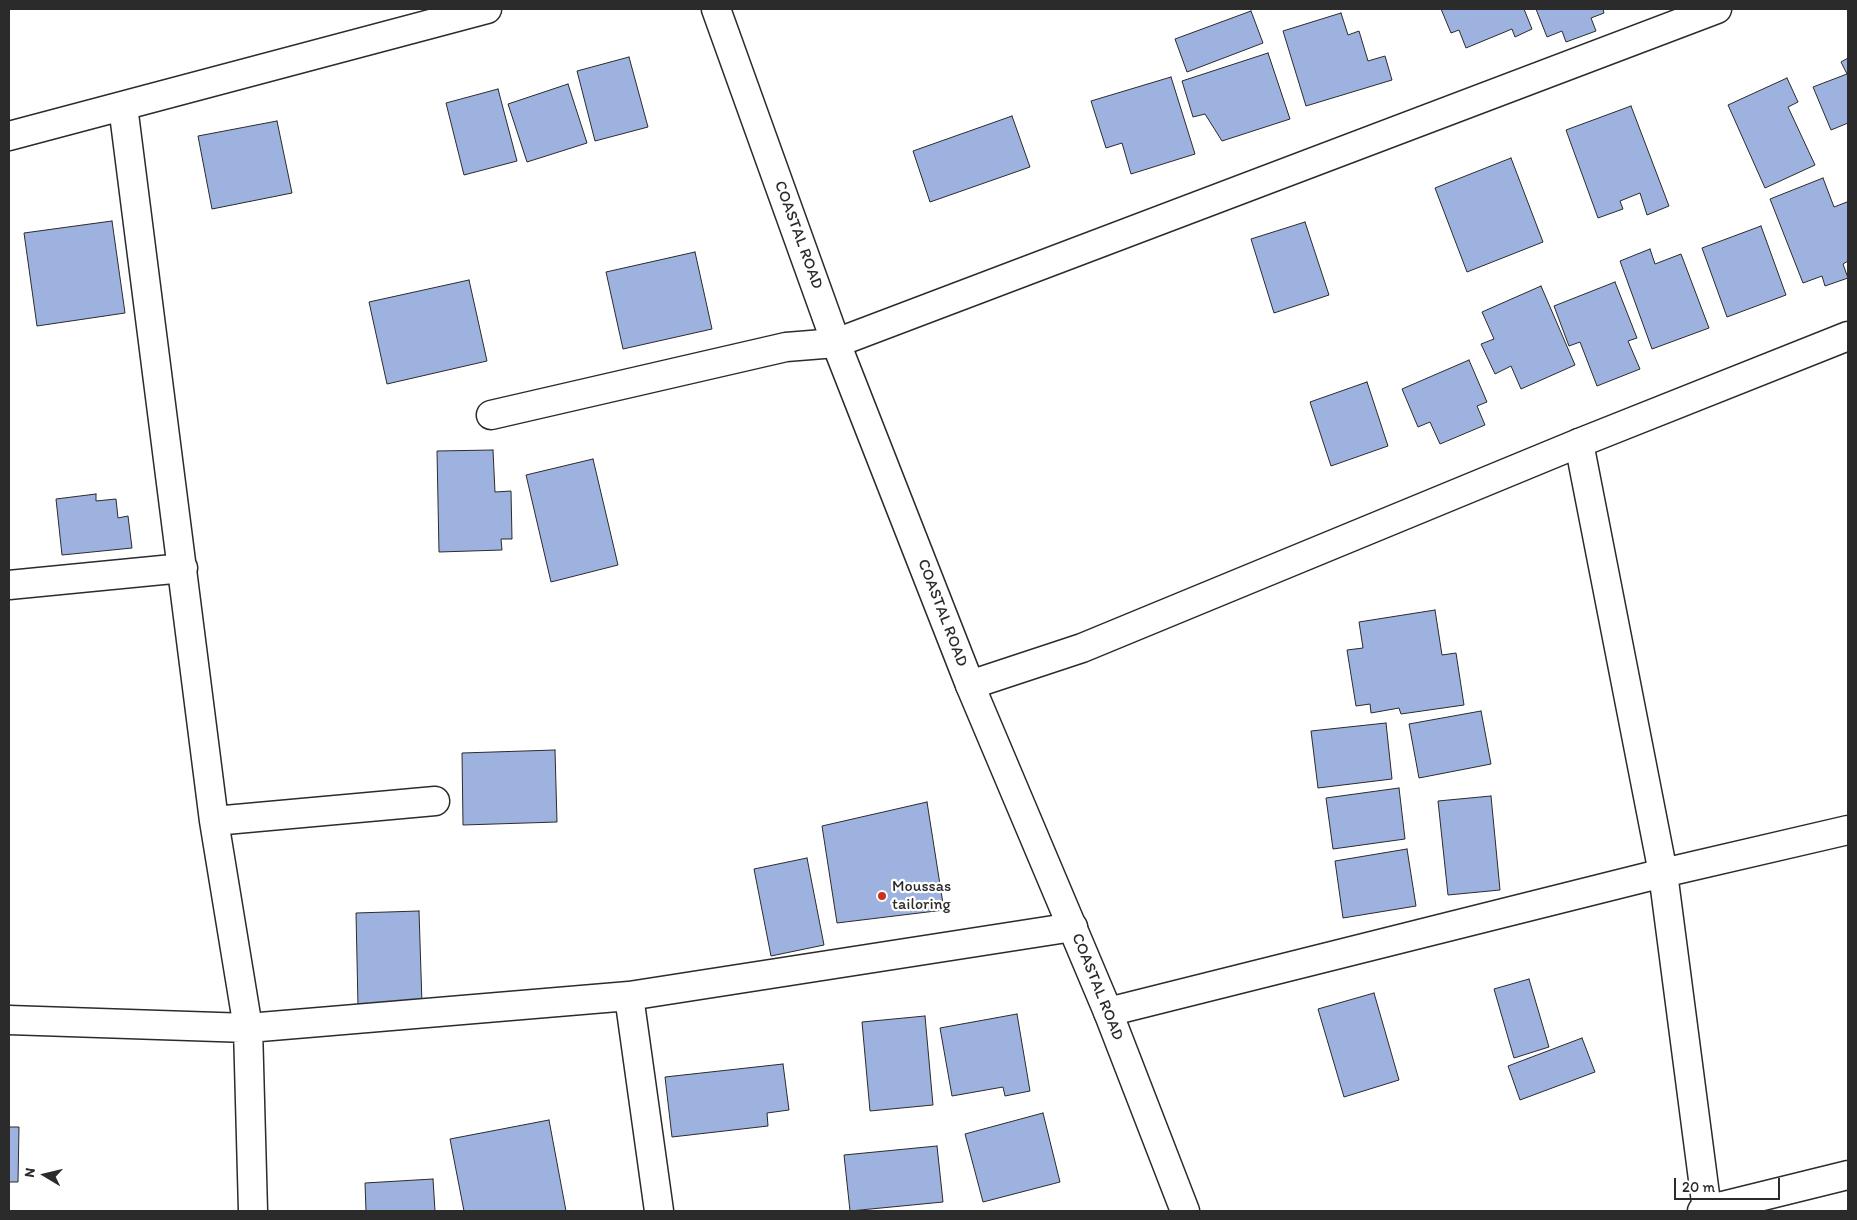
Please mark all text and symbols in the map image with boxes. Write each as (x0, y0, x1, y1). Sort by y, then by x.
street label: COASTAL ROAD (770, 178, 826, 292)
street label: COASTAL ROAD (913, 557, 971, 669)
place label: Moussas tailoring (892, 877, 951, 915)
marker: Moussas tailoring (876, 890, 888, 902)
street label: COASTAL ROAD (1067, 931, 1127, 1043)
north arrow (20, 1150, 70, 1200)
text: N (21, 1167, 39, 1179)
scale bar (1677, 1168, 1783, 1200)
text: 20 m (1682, 1178, 1715, 1196)

